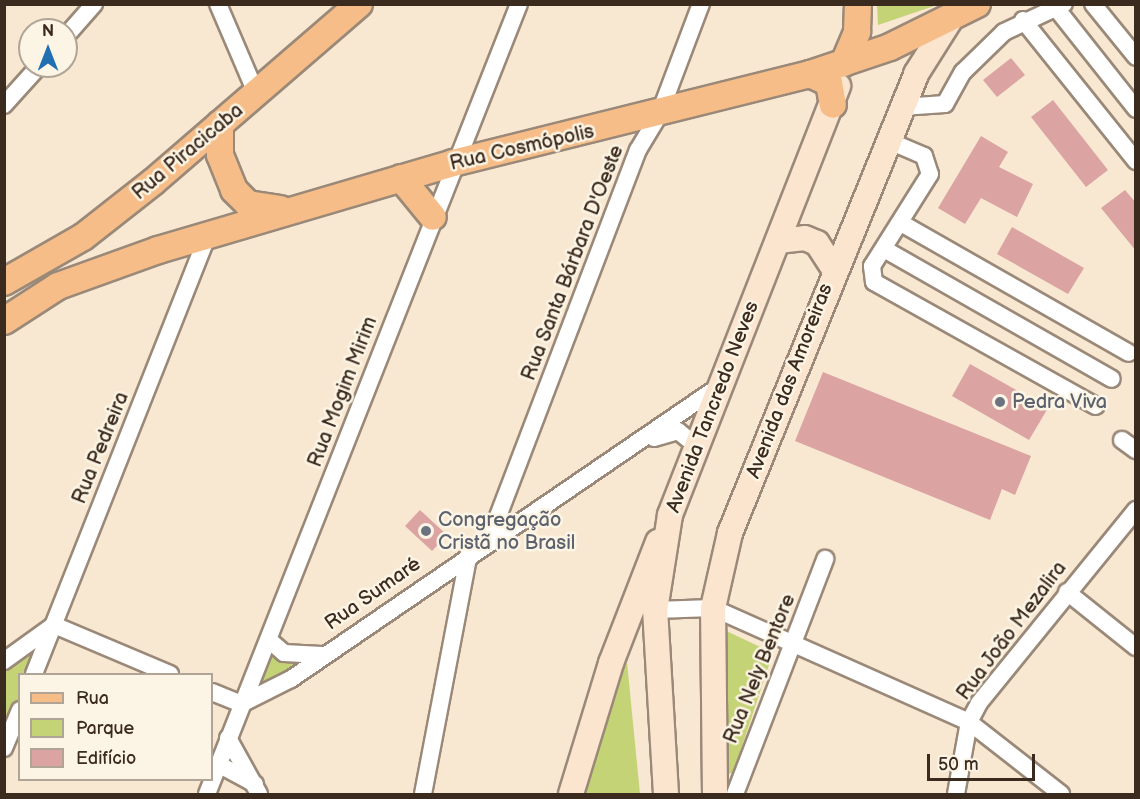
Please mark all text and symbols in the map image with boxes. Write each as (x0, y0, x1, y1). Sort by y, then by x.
north arrow (18, 18, 78, 78)
text: N (42, 22, 54, 41)
street label: Rua Piracicaba (128, 99, 248, 205)
street label: Rua Cosmópolis (447, 120, 597, 176)
street label: Rua Santa Bárbara D'Oeste (517, 142, 629, 384)
street label: Avenida das Amoreiras (742, 280, 838, 482)
street label: Avenida Tancredo Neves (661, 298, 765, 516)
street label: Rua Mogim Mirim (303, 313, 383, 471)
street label: Rua Pedreira (68, 388, 134, 508)
place label: Pedra Viva (1012, 390, 1108, 414)
marker: Pedra Viva (993, 395, 1007, 409)
place label: Congregação Cristã no Brasil (438, 508, 575, 555)
marker: Congregação Cristã no Brasil (419, 524, 433, 538)
street label: Rua Sumaré (320, 552, 426, 636)
street label: Rua João Mezalira (952, 556, 1072, 706)
street label: Rua Nely Bentore (719, 590, 801, 748)
legend (18, 673, 213, 781)
text: Rua (76, 688, 109, 709)
text: Parque (76, 718, 134, 739)
scale bar (930, 742, 1038, 780)
text: Edifício (76, 748, 136, 769)
text: 50 m (938, 754, 979, 775)

